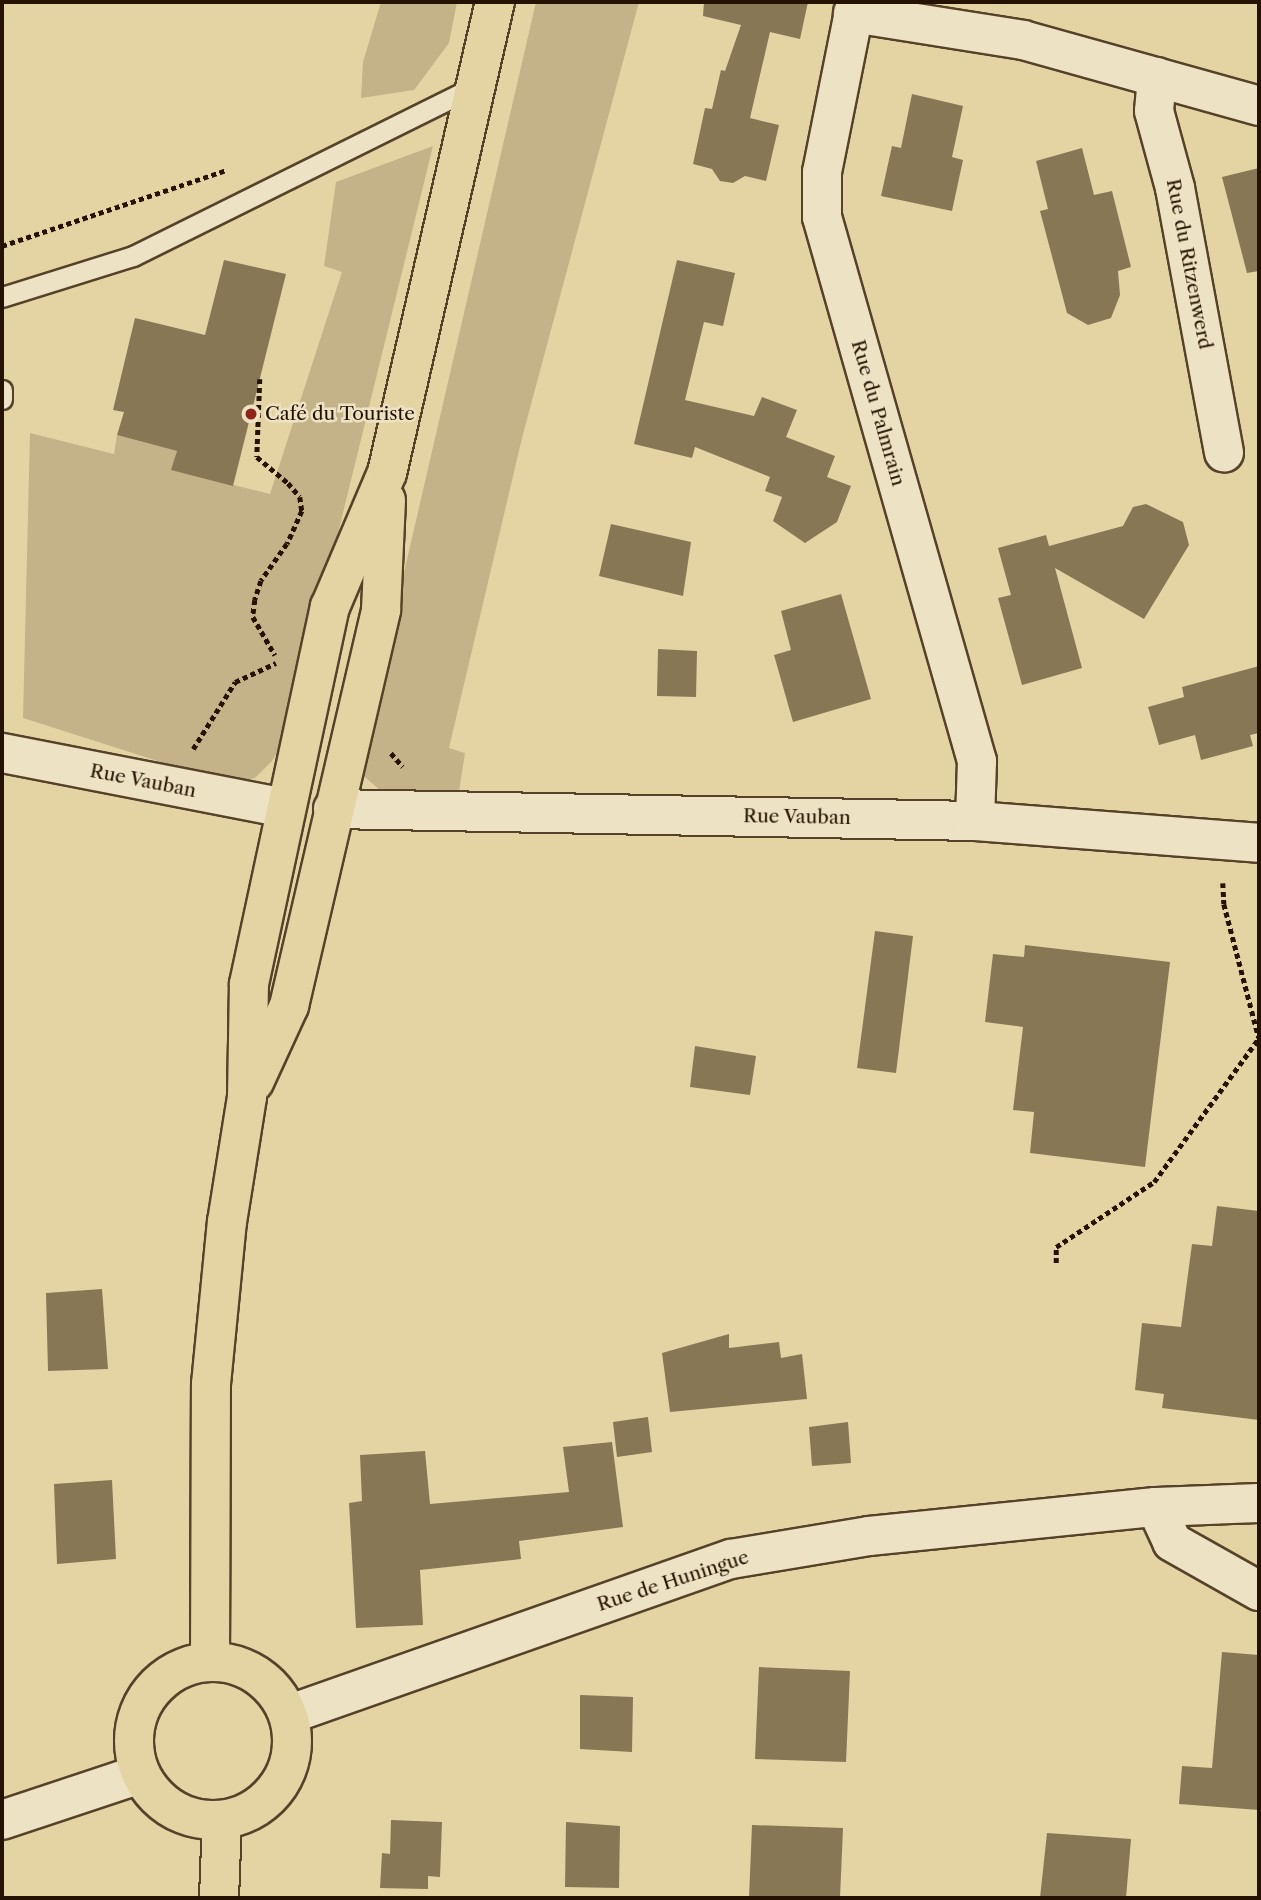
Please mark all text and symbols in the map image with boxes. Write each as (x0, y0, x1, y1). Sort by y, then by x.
street label: Rue du Ritzenwerd (1161, 177, 1217, 351)
street label: Rue du Palmrain (846, 337, 910, 489)
place label: Café du Touriste (265, 403, 415, 425)
marker: Café du Touriste (243, 406, 259, 422)
street label: Rue Vauban (88, 759, 198, 803)
street label: Rue Vauban (743, 805, 851, 829)
street label: Rue de Huningue (594, 1546, 752, 1616)

